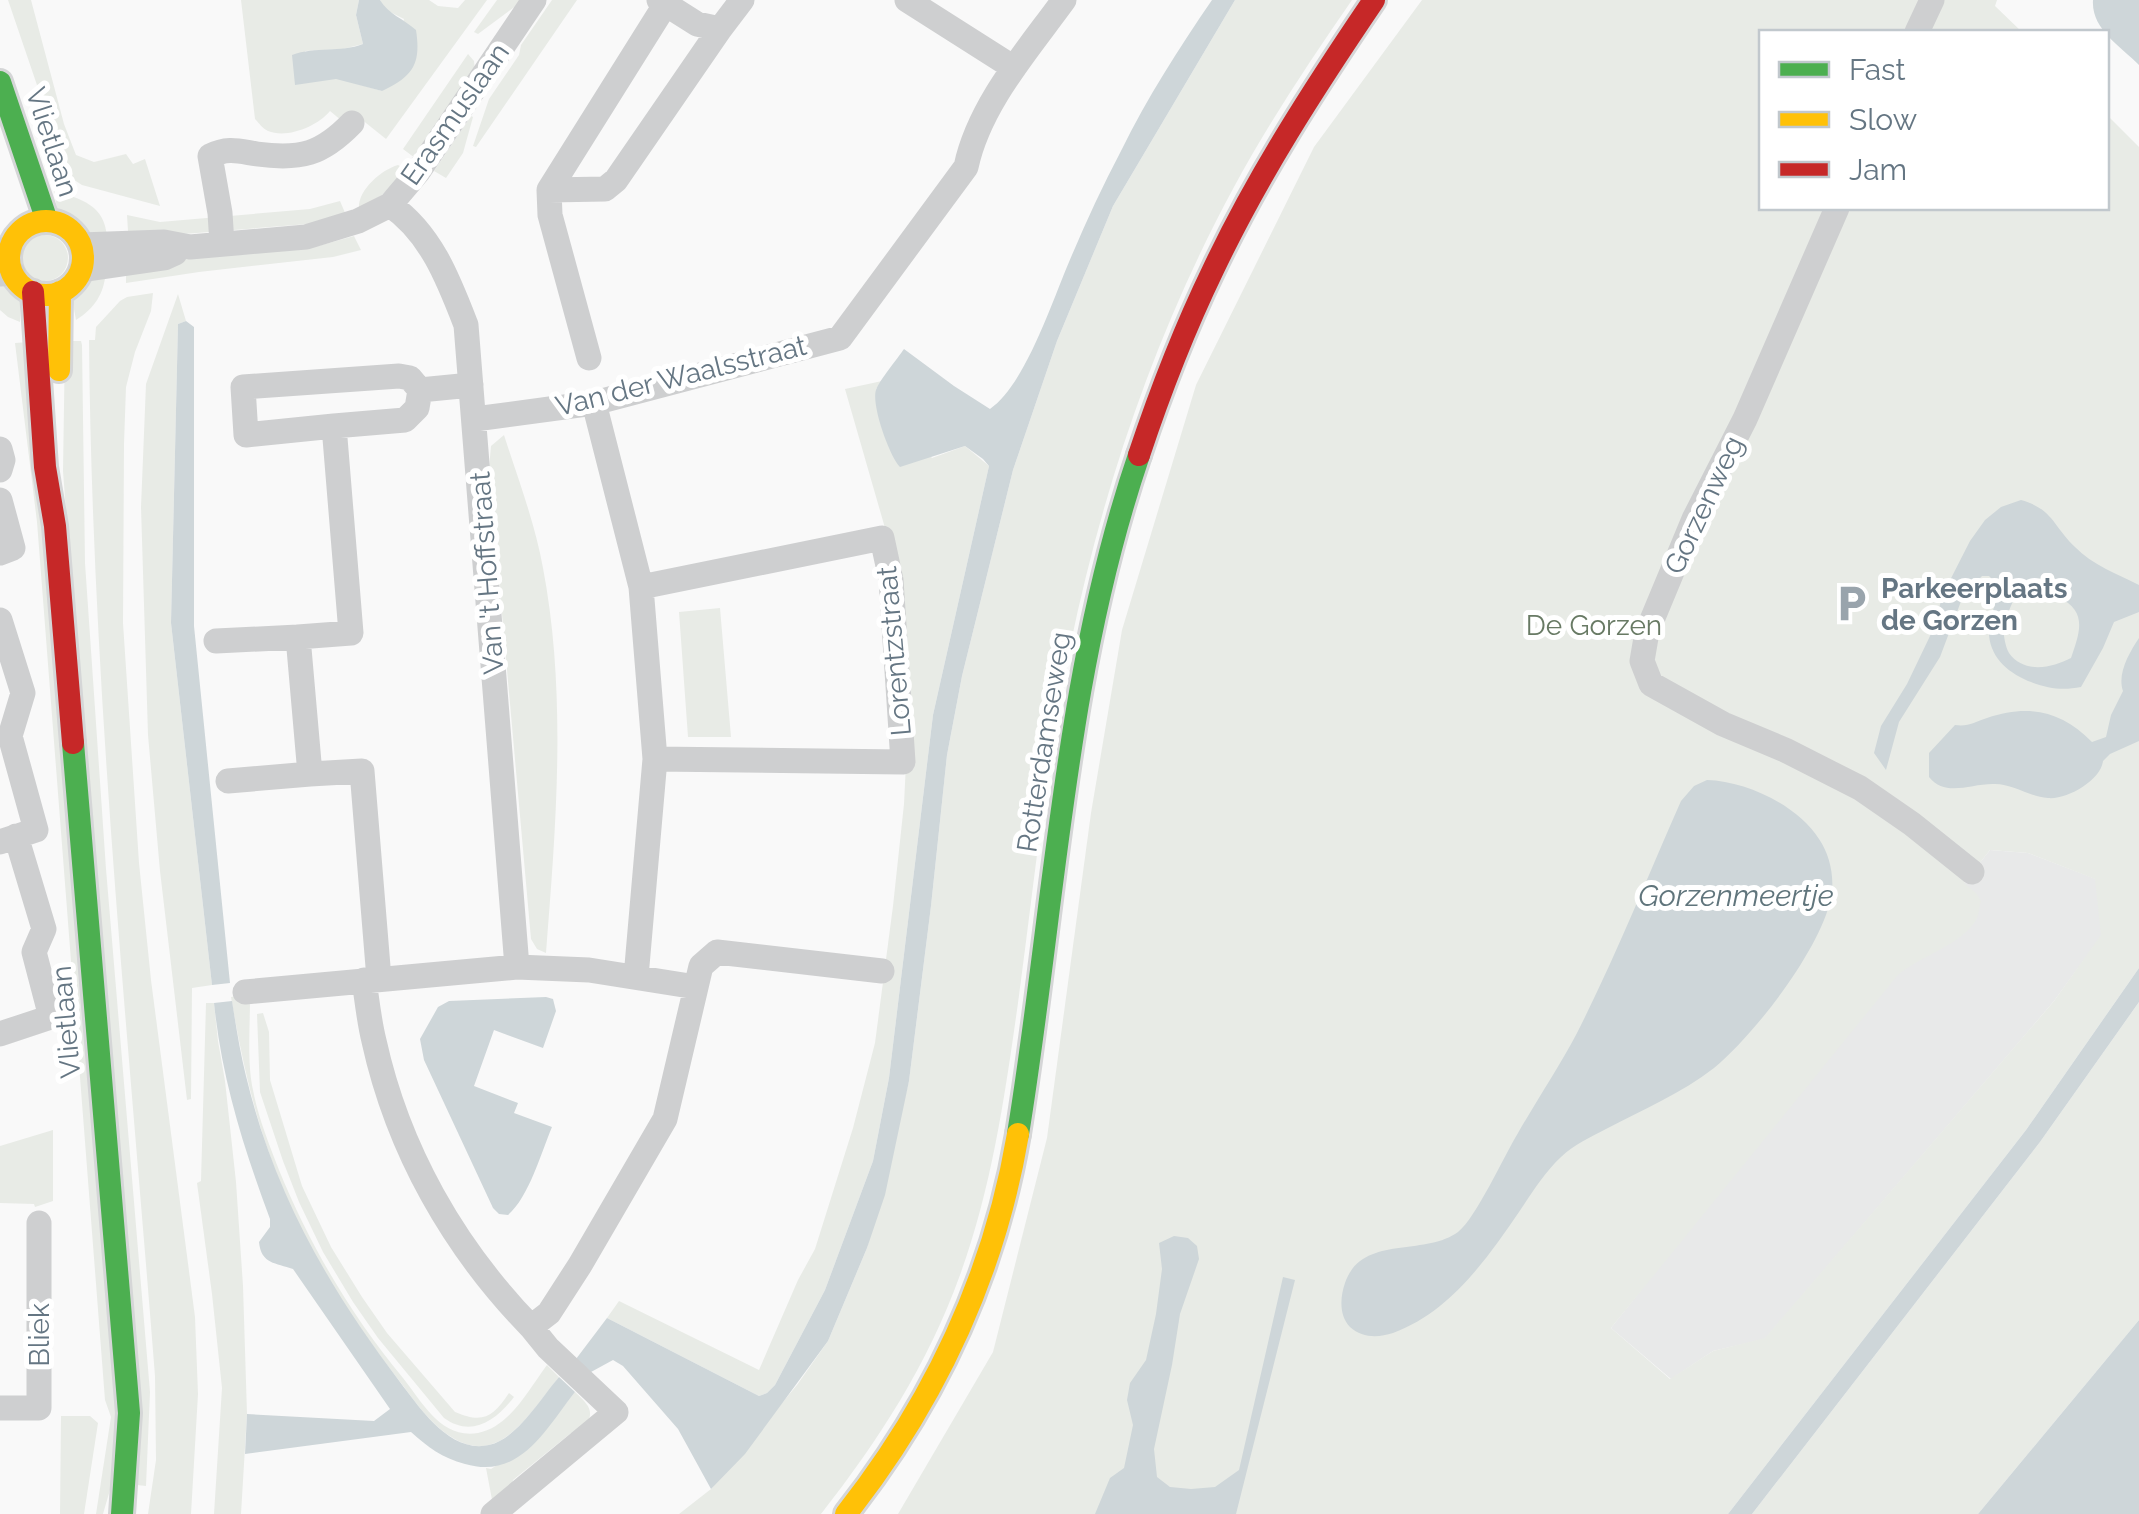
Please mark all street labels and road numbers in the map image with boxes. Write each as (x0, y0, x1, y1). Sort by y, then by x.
street label: Erasmuslaan (394, 37, 516, 191)
street label: Vlietlaan (19, 83, 85, 201)
street label: Van der Waalsstraat (552, 329, 810, 423)
street label: Gorzenweg (1658, 431, 1750, 579)
street label: Van 't Hoffstraat (463, 470, 511, 676)
street label: Lorentzstraat (870, 564, 918, 737)
street label: Rotterdamseweg (1010, 629, 1078, 855)
street label: Vlietlaan (45, 964, 87, 1080)
street label: Bliek (23, 1303, 56, 1367)

